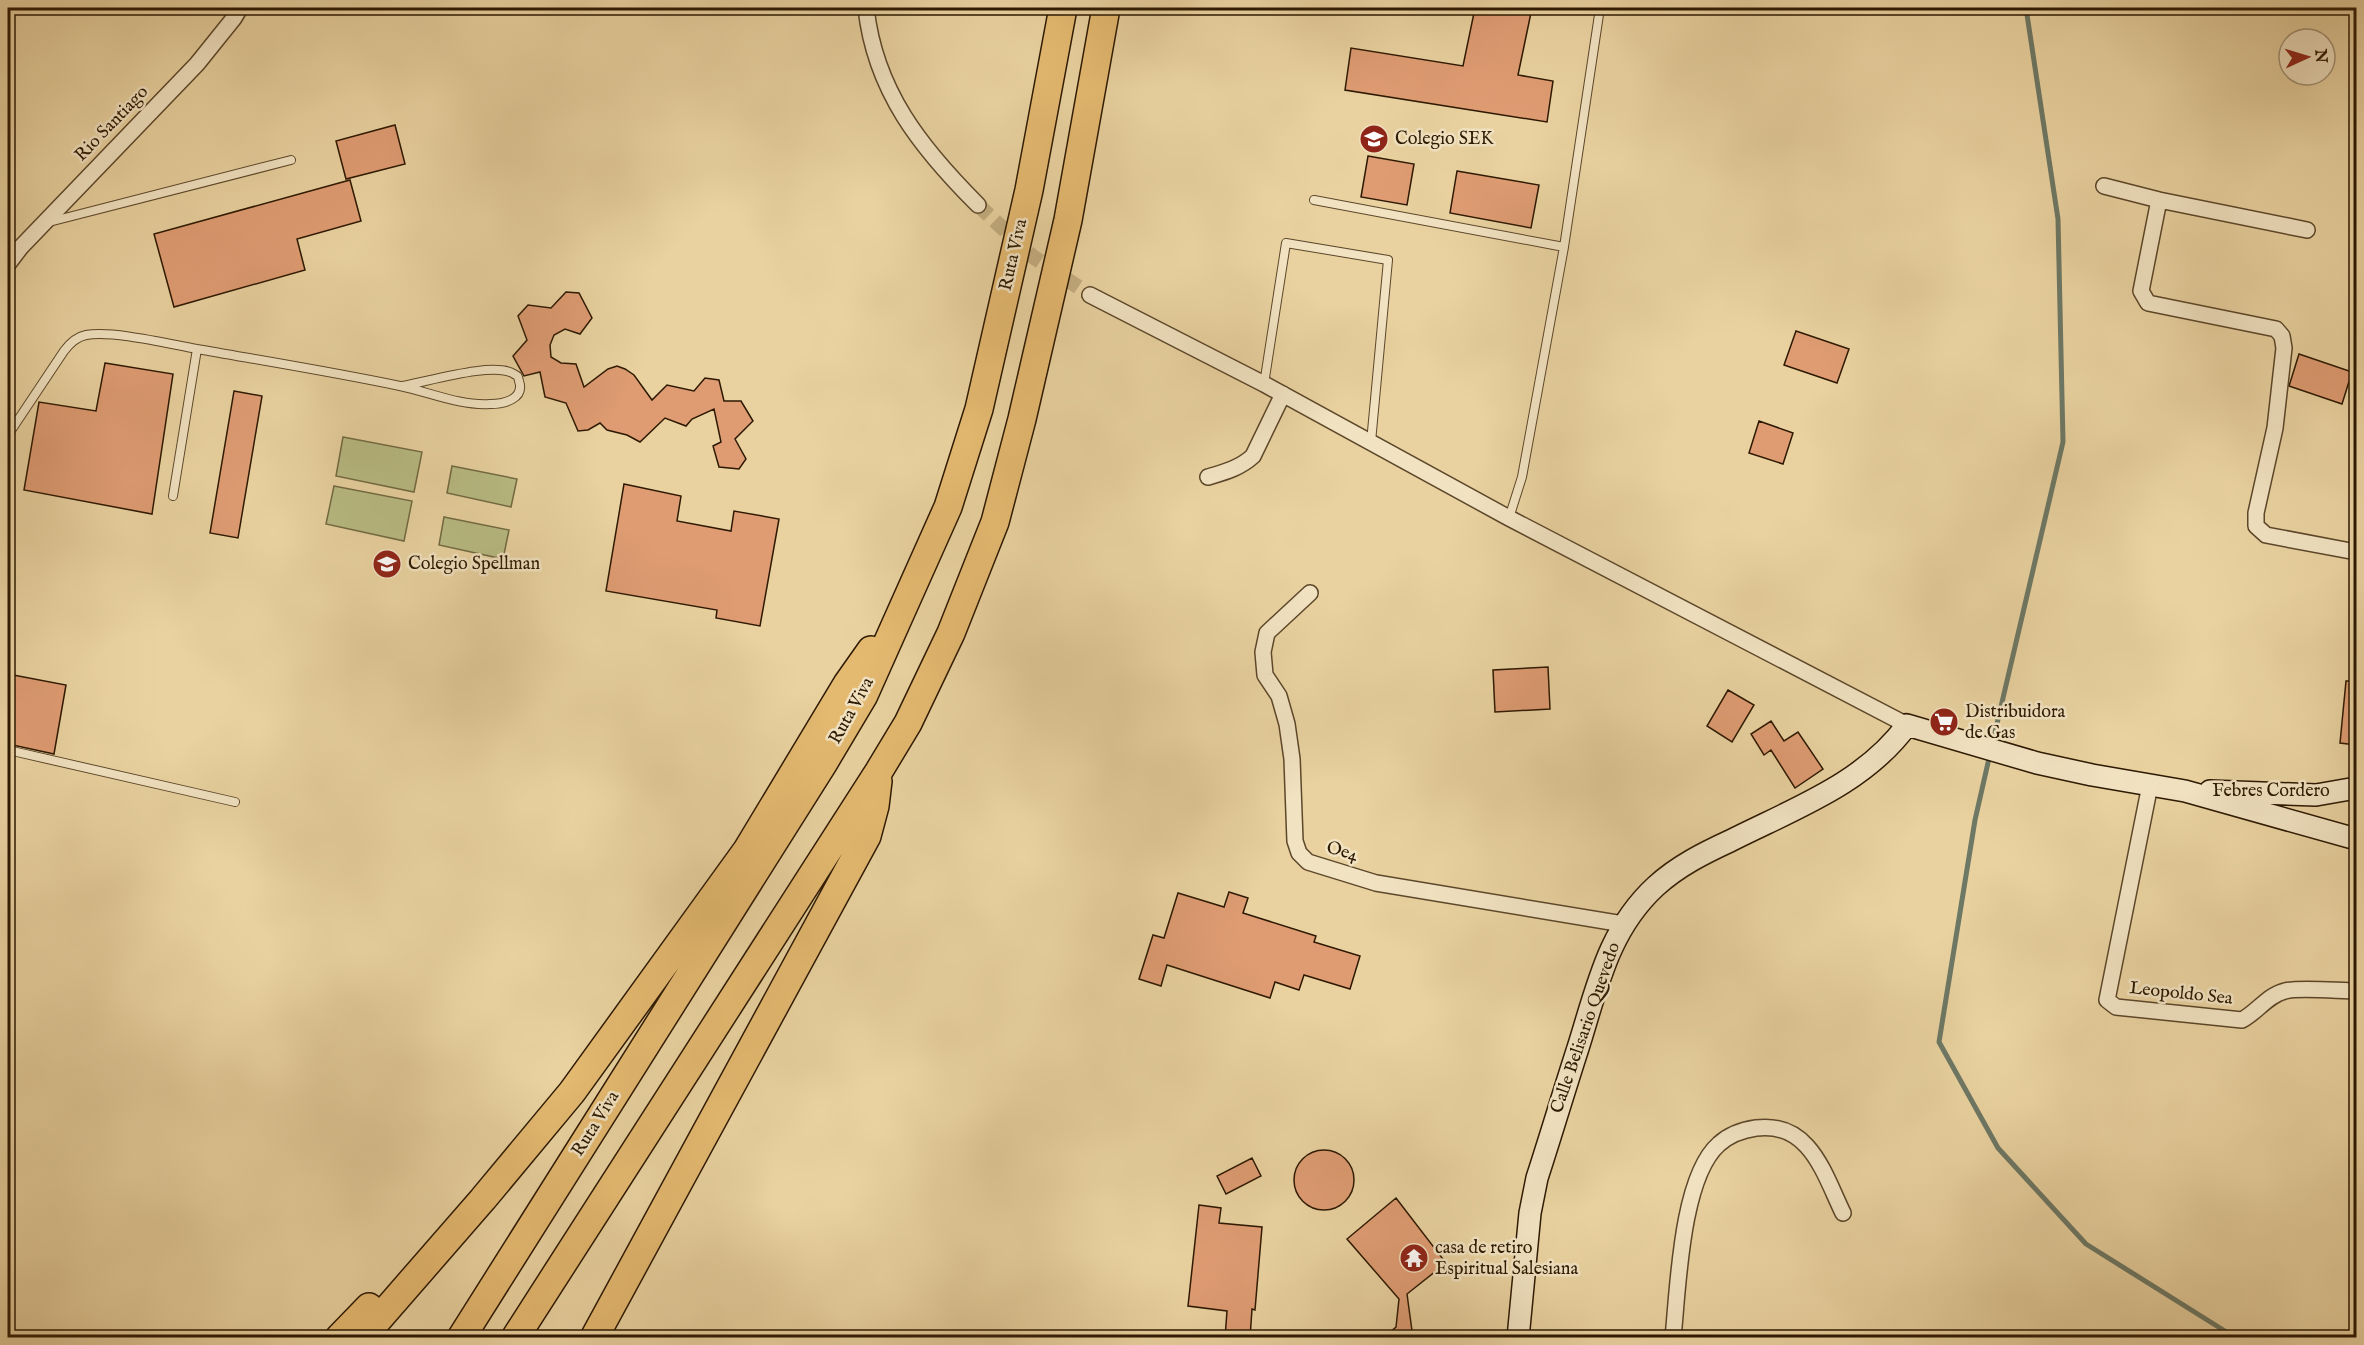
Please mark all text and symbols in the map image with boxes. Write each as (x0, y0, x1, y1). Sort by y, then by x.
north arrow (2277, 27, 2337, 87)
text: N (2309, 47, 2330, 64)
street label: Rio Santiago (70, 81, 154, 167)
school or university icon: Colegio SEK (1358, 123, 1390, 155)
place label: Colegio SEK (1395, 128, 1494, 151)
street label: Ruta Viva (995, 217, 1033, 293)
school or university icon: Colegio Spellman (371, 548, 403, 580)
place label: Colegio Spellman (408, 553, 541, 576)
street label: Ruta Viva (824, 673, 880, 749)
place label: Distribuidora de Gas (1965, 701, 2066, 745)
supermarket icon: Distribuidora de Gas (1928, 706, 1960, 738)
street label: Febres Cordero (2212, 780, 2330, 803)
street label: Oe4 (1323, 836, 1361, 868)
street label: Calle Belisario Quevedo (1546, 939, 1626, 1117)
street label: Leopoldo Sea (2128, 977, 2234, 1011)
street label: Ruta Viva (567, 1087, 625, 1161)
place label: casa de retiro Espiritual Salesiana (1435, 1237, 1578, 1281)
temple icon: casa de retiro Espiritual Salesiana (1398, 1242, 1430, 1274)

